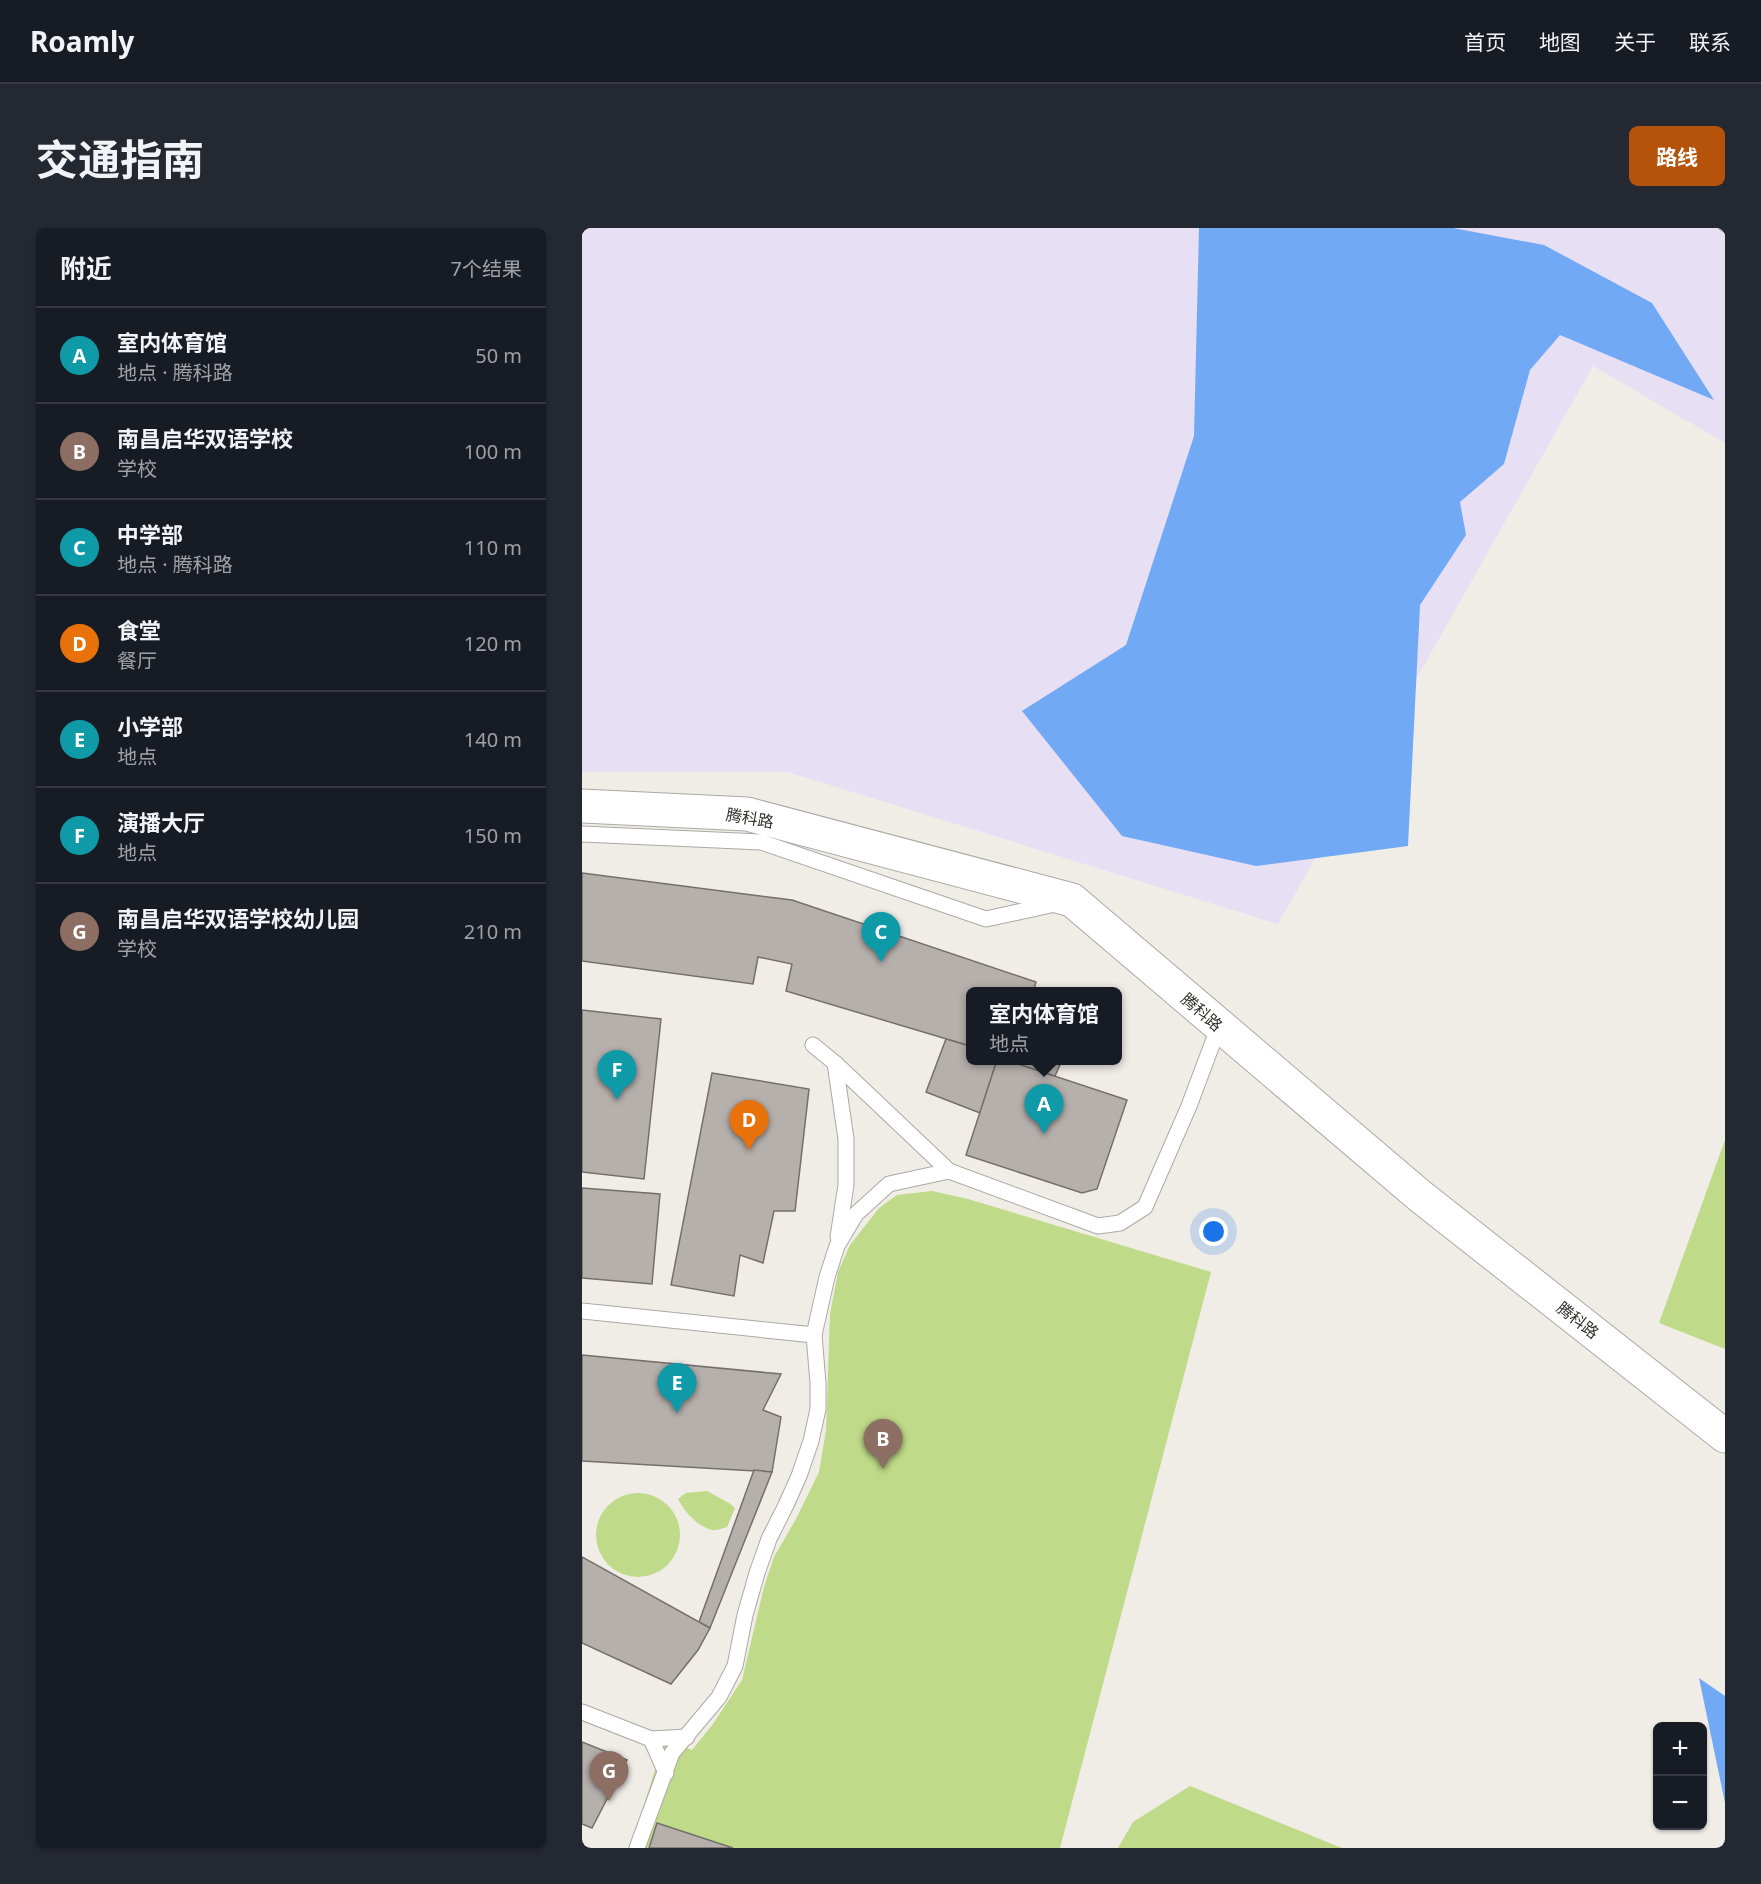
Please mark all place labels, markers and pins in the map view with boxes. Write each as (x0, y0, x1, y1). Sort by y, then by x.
pin: C (862, 912, 900, 962)
pin: F (597, 1050, 636, 1100)
pin: A (1024, 1084, 1064, 1134)
pin: D (730, 1100, 768, 1150)
pin: E (658, 1364, 697, 1413)
pin: B (864, 1420, 902, 1469)
pin: G (590, 1752, 628, 1801)

